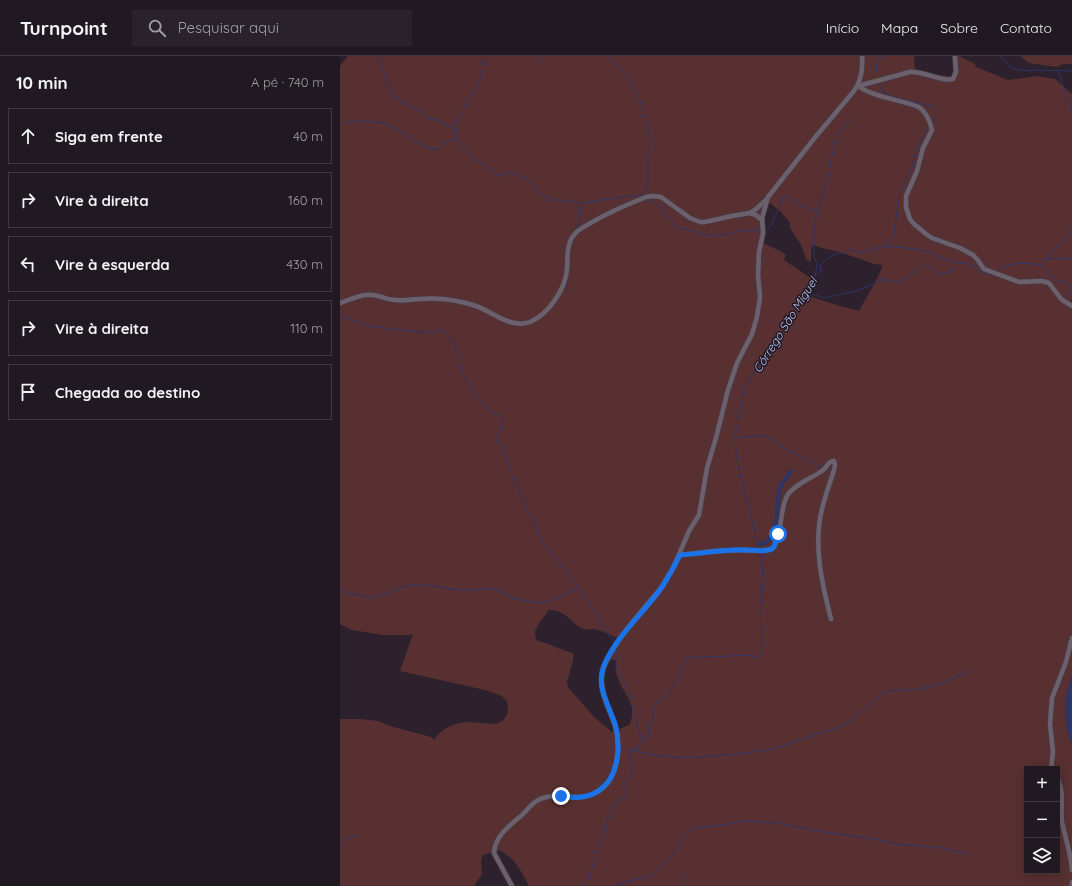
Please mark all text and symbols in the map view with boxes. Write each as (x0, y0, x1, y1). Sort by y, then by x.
search box (132, 10, 412, 46)
text: Turnpoint (20, 16, 108, 40)
icon: search (146, 17, 168, 39)
text: Pesquisar aqui (178, 18, 279, 37)
text: Início (826, 19, 859, 37)
text: Mapa (881, 19, 918, 37)
text: Sobre (940, 19, 978, 37)
text: Contato (1000, 19, 1052, 37)
text: 10 min (16, 72, 68, 93)
text: A pé · 740 m (251, 74, 324, 90)
icon: ahead (17, 125, 39, 147)
text: Siga em frente (55, 127, 163, 146)
text: 40 m (293, 128, 323, 144)
icon: right (17, 189, 39, 211)
text: Vire à direita (55, 191, 149, 210)
text: 160 m (288, 192, 323, 208)
icon: left (17, 253, 39, 275)
text: Vire à esquerda (55, 255, 170, 274)
text: 430 m (286, 256, 323, 272)
water label: Córrego São Miguel (750, 274, 821, 375)
icon: right (17, 317, 39, 339)
text: Vire à direita (55, 319, 149, 338)
text: 110 m (290, 320, 323, 336)
icon: arrive (17, 381, 39, 403)
text: Chegada ao destino (55, 383, 200, 402)
route start (769, 525, 787, 543)
map controls (1024, 766, 1060, 874)
button: + (1024, 766, 1060, 802)
route end (552, 787, 570, 805)
button: − (1024, 802, 1060, 838)
button: layers (1024, 838, 1060, 874)

